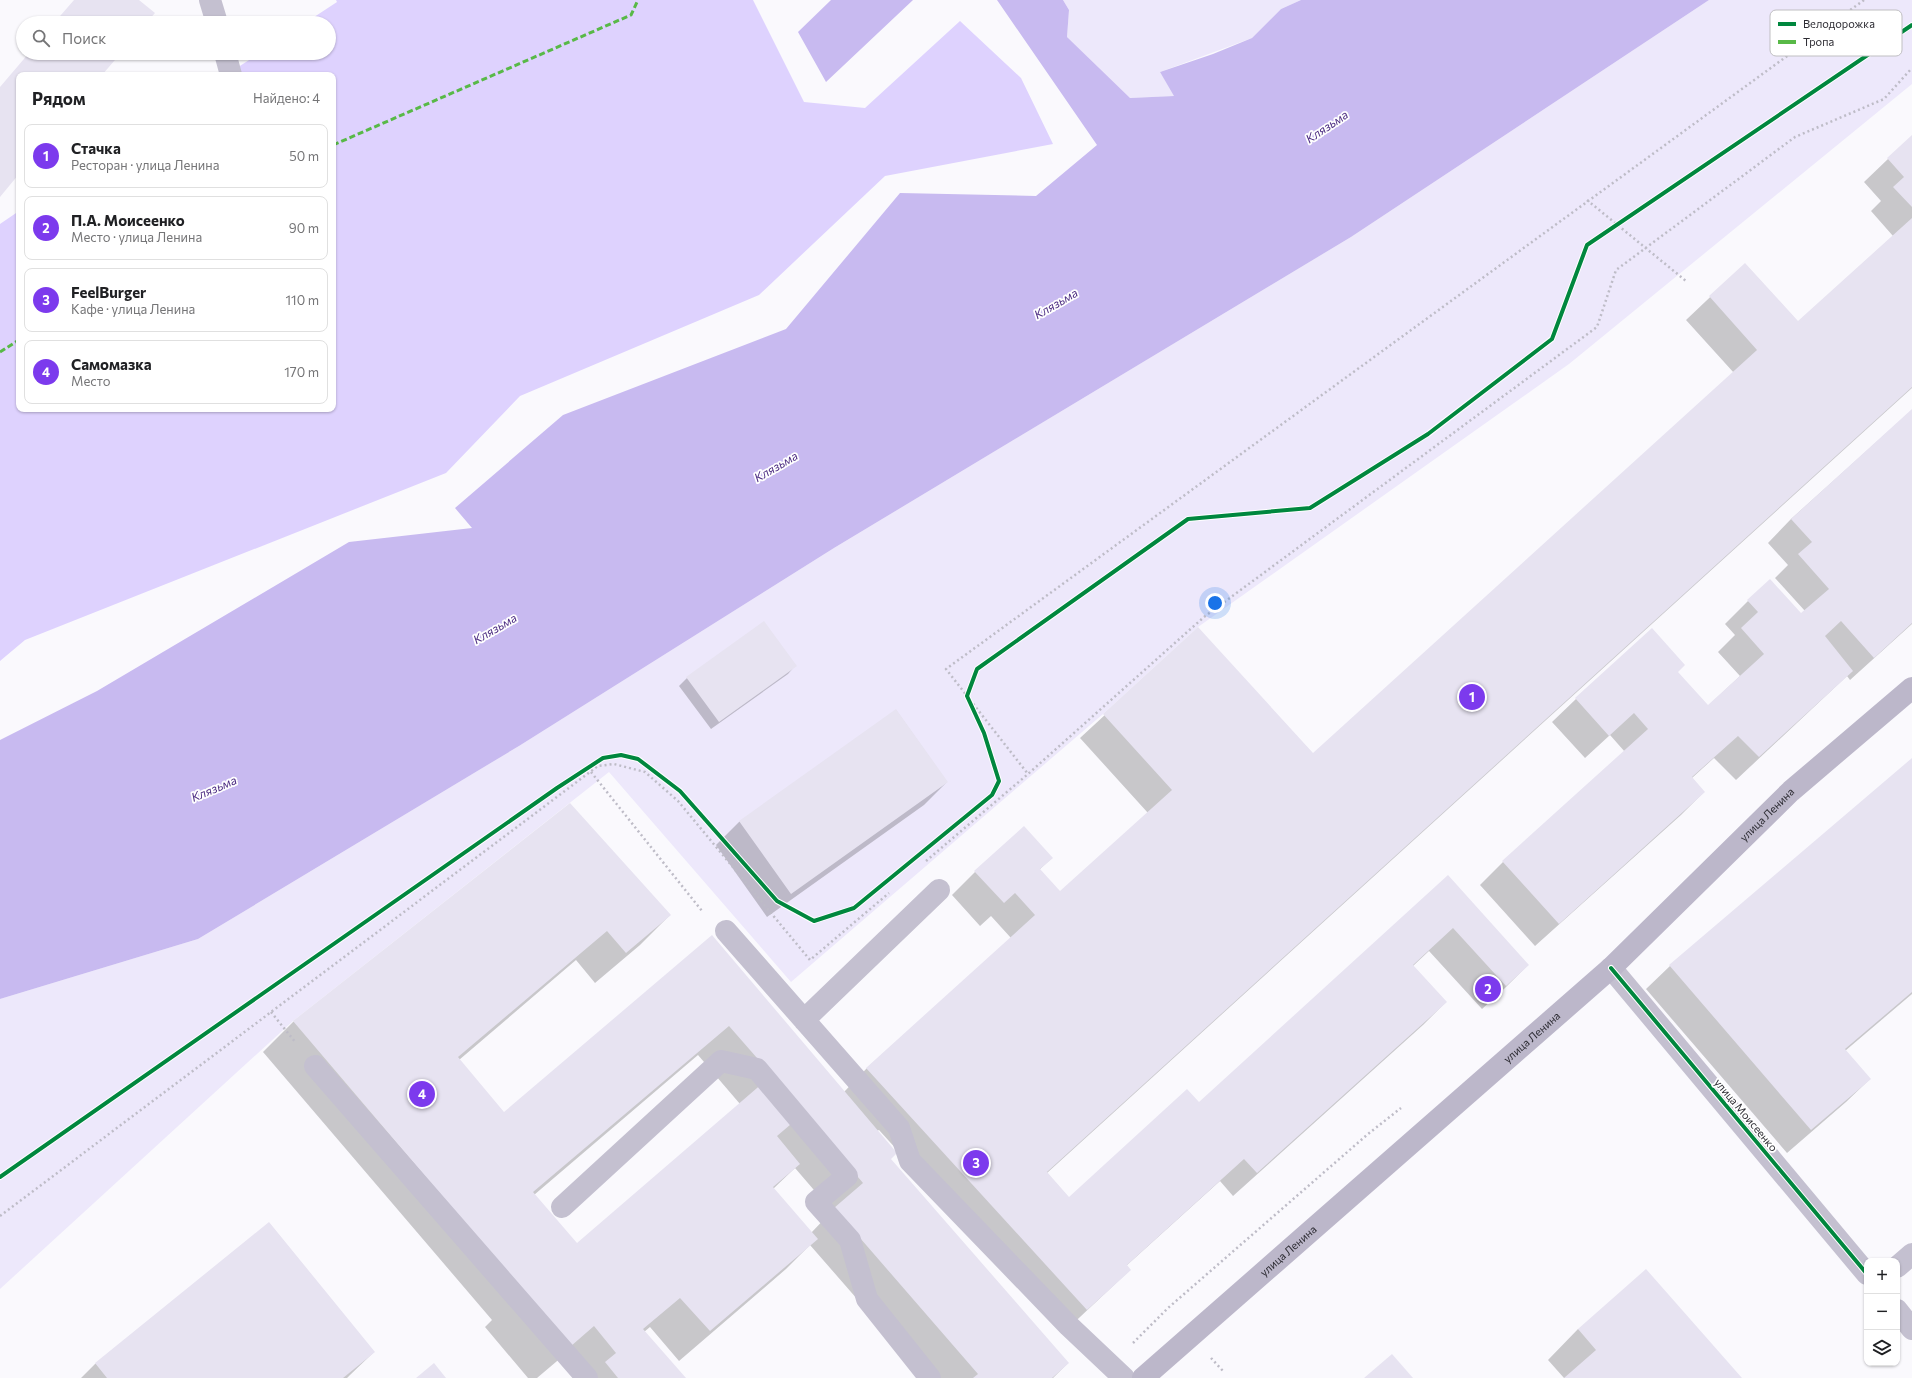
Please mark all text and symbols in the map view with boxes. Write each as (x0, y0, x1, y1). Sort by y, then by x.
legend (1770, 10, 1902, 56)
search box (16, 16, 336, 60)
text: Велодорожка (1803, 17, 1875, 30)
icon: search (30, 27, 52, 49)
text: Поиск (62, 29, 106, 47)
text: Тропа (1803, 35, 1834, 48)
text: Рядом (32, 88, 86, 109)
text: Найдено: 4 (253, 90, 320, 106)
water label: Клязьма (1303, 107, 1350, 145)
text: Стачка (71, 139, 121, 157)
text: 1 (43, 148, 49, 164)
text: 50 m (289, 148, 319, 164)
text: Ресторан · улица Ленина (71, 157, 219, 173)
text: П.А. Моисеенко (71, 211, 185, 229)
text: 2 (42, 220, 50, 236)
text: 90 m (289, 220, 319, 236)
text: Место · улица Ленина (71, 229, 202, 245)
text: FeelBurger (71, 283, 146, 301)
water label: Клязьма (1031, 285, 1080, 321)
text: 3 (42, 292, 50, 308)
text: 110 m (286, 292, 319, 308)
text: Кафе · улица Ленина (71, 301, 195, 317)
text: Самомазка (71, 355, 152, 373)
text: 4 (42, 364, 50, 380)
text: 170 m (284, 364, 319, 380)
text: Место (71, 373, 111, 389)
water label: Клязьма (751, 448, 800, 484)
your location (1205, 593, 1225, 613)
water label: Клязьма (470, 610, 519, 646)
pin: 1 (1459, 682, 1485, 712)
water label: Клязьма (189, 772, 238, 804)
street label: улица Ленина (1737, 785, 1796, 844)
pin: 2 (1475, 974, 1501, 1004)
street label: улица Ленина (1501, 1009, 1562, 1065)
street label: улица Моисеенко (1712, 1076, 1781, 1154)
pin: 4 (409, 1079, 435, 1109)
pin: 3 (963, 1148, 989, 1178)
street label: улица Ленина (1257, 1222, 1319, 1279)
map controls (1864, 1258, 1900, 1366)
button: + (1864, 1258, 1900, 1294)
button: − (1864, 1294, 1900, 1330)
button: layers (1864, 1330, 1900, 1366)

